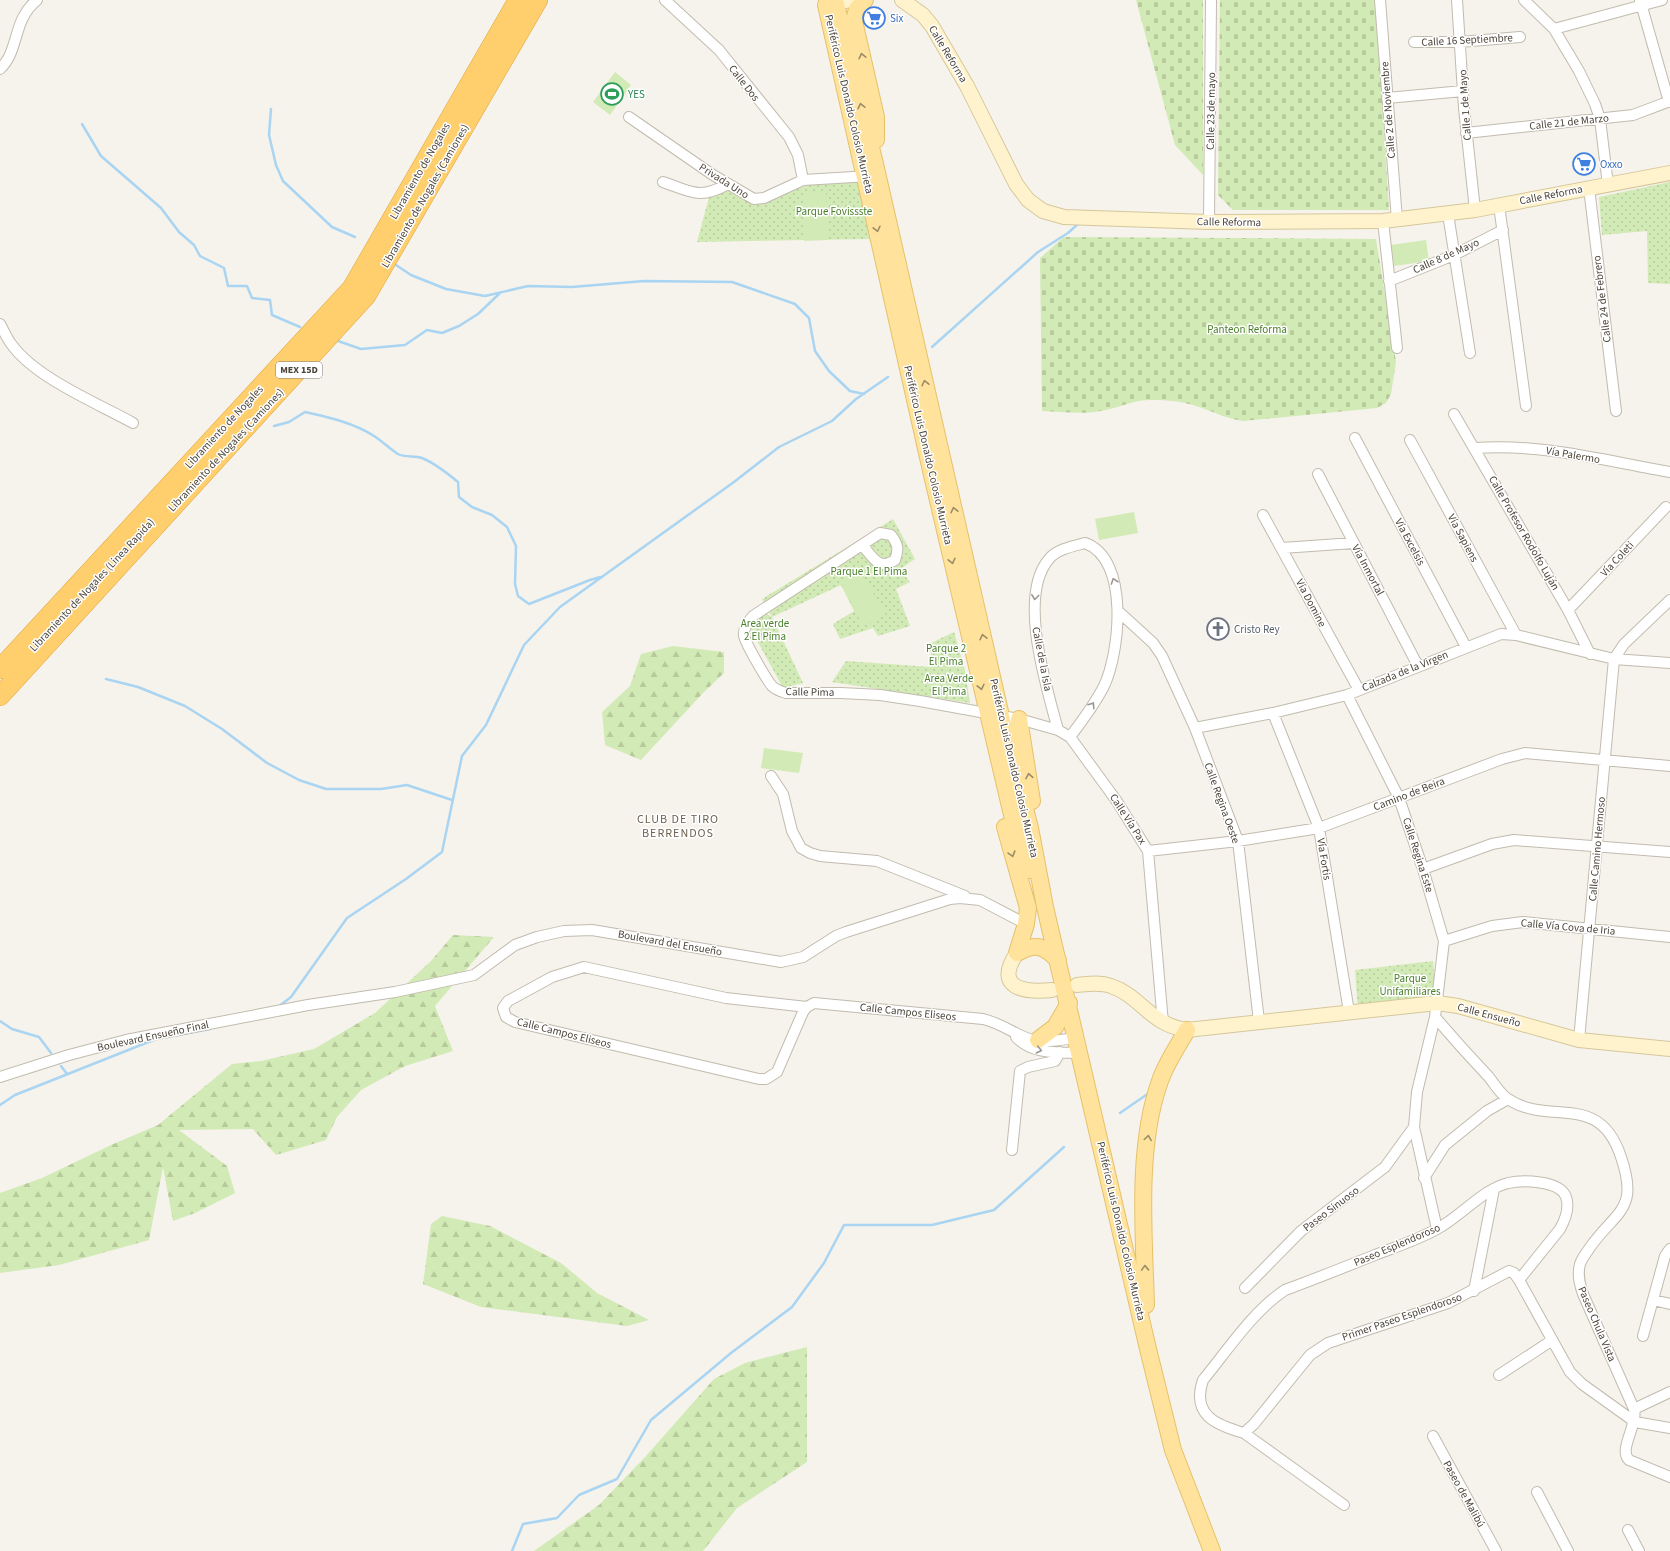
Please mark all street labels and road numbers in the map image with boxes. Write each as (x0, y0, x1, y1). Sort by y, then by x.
street label: Periférico Luis Donaldo Colosio Murrieta (821, 13, 877, 195)
street label: Calle Reforma (925, 23, 971, 85)
street label: Calle 16 Septiembre (1421, 30, 1514, 50)
street label: Calle 2 de Noviembre (1377, 60, 1399, 159)
street label: Calle Dos (725, 62, 763, 105)
street label: Calle 1 de Mayo (1455, 69, 1475, 141)
street label: Calle 23 de mayo (1203, 72, 1219, 150)
street label: Calle 21 de Marzo (1529, 110, 1610, 134)
street label: Libramiento de Nogales (386, 120, 454, 222)
street label: Libramiento de Nogales (Camiones) (378, 121, 472, 271)
street label: Privada Uno (696, 160, 752, 202)
street label: Calle Reforma (1518, 182, 1584, 208)
street label: Calle Reforma (1197, 214, 1261, 230)
street label: Calle 8 de Mayo (1410, 235, 1482, 277)
street label: Calle 24 de Febrero (1589, 255, 1615, 343)
road number: MEX 15D (276, 362, 322, 378)
street label: Periférico Luis Donaldo Colosio Murrieta (900, 364, 956, 546)
street label: Libramiento de Nogales (181, 382, 267, 472)
street label: Libramiento de Nogales (Camiones) (165, 385, 287, 515)
street label: Vía Palermo (1545, 443, 1601, 467)
street label: Calle Profesor Rodolfo Luján (1485, 473, 1563, 593)
street label: Vía Sapiens (1444, 511, 1482, 565)
street label: Libramiento de Nogales (Linea Rapida) (26, 515, 158, 655)
street label: Vía Excelsis (1391, 516, 1429, 569)
street label: Vía Coleti (1597, 538, 1637, 580)
street label: Vía Inmortal (1348, 542, 1388, 598)
street label: Vía Domine (1292, 576, 1330, 630)
street label: Calle de la Isla (1028, 626, 1056, 692)
street label: Calzada de la Virgen (1360, 647, 1450, 695)
street label: Periférico Luis Donaldo Colosio Murrieta (986, 677, 1042, 859)
street label: Calle Pima (786, 684, 834, 700)
street label: Calle Regina Oeste (1200, 761, 1244, 846)
street label: Camino de Beira (1371, 774, 1447, 814)
street label: Calle Vía Pax (1106, 791, 1150, 847)
street label: Calle Camino Hermoso (1585, 796, 1609, 902)
street label: Calle Regina Este (1399, 816, 1437, 895)
street label: Vía Fortis (1313, 837, 1335, 881)
street label: Calle Vía Cova de Iria (1520, 915, 1616, 939)
street label: Boulevard del Ensueño (617, 926, 723, 960)
street label: Calle Campos Eliseos (859, 999, 957, 1025)
street label: Calle Ensueño (1456, 999, 1522, 1031)
street label: Calle Campos Eliseos (515, 1014, 613, 1052)
street label: Boulevard Ensueño Final (96, 1017, 210, 1055)
street label: Periférico Luis Donaldo Colosio Murrieta (1093, 1140, 1149, 1322)
street label: Paseo Sinuoso (1300, 1183, 1362, 1235)
street label: Paseo Esplendoroso (1351, 1220, 1443, 1270)
street label: Paseo Chula Vista (1574, 1284, 1620, 1364)
street label: Primer Paseo Esplendoroso (1340, 1289, 1464, 1345)
street label: Paseo de Malibú (1439, 1458, 1489, 1530)

